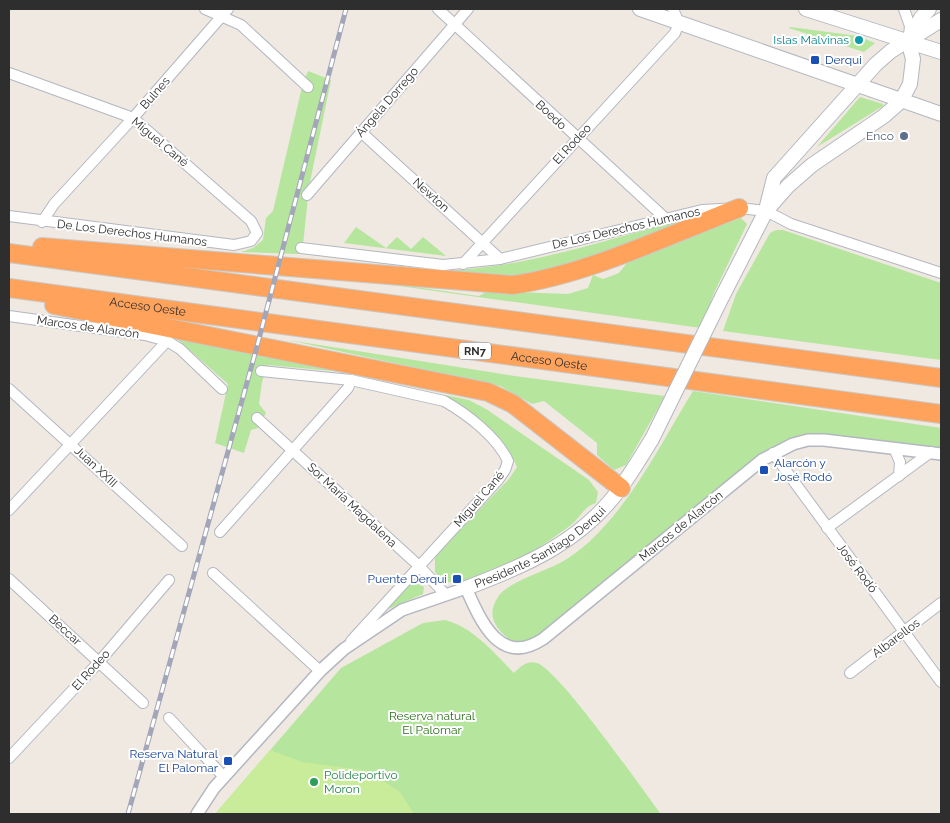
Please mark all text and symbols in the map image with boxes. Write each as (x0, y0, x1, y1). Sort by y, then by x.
place label: Islas Malvinas (773, 33, 849, 47)
marker: Islas Malvinas (853, 34, 865, 46)
place label: Derqui (825, 53, 862, 67)
marker: Derqui (809, 54, 821, 66)
street label: Ángela Dorrego (353, 64, 421, 140)
street label: Bulnes (137, 74, 173, 112)
street label: Boedo (533, 97, 569, 133)
street label: Miguel Cané (129, 114, 191, 170)
street label: El Rodeo (550, 121, 594, 167)
place label: Enco (866, 129, 894, 143)
marker: Enco (898, 130, 910, 142)
street label: Newton (410, 175, 452, 215)
street label: De Los Derechos Humanos (551, 204, 701, 252)
street label: De Los Derechos Humanos (56, 217, 208, 249)
street label: Acceso Oeste (109, 295, 187, 319)
street label: Marcos de Alarcón (36, 313, 140, 341)
road number: RN7 (459, 342, 491, 360)
street label: Acceso Oeste (510, 349, 588, 373)
street label: Juan XXIII (72, 444, 120, 490)
place label: Alarcón y José Rodó (774, 456, 832, 484)
street label: Sor María Magdalena (304, 460, 400, 550)
marker: Alarcón y José Rodó (758, 464, 770, 476)
street label: Miguel Cané (451, 468, 507, 530)
street label: Marcos de Alarcón (636, 488, 726, 564)
street label: Presidente Santiago Derqui (472, 504, 609, 591)
street label: José Rodó (834, 541, 880, 595)
place label: Puente Derqui (368, 572, 447, 586)
marker: Puente Derqui (451, 573, 463, 585)
street label: Beccar (46, 612, 85, 649)
street label: Albarellos (869, 615, 923, 660)
street label: El Rodeo (69, 647, 113, 693)
park label: Reserva natural El Palomar (389, 709, 476, 737)
place label: Reserva Natural El Palomar (130, 747, 219, 775)
marker: Reserva Natural El Palomar (222, 755, 234, 767)
place label: Polideportivo Moron (324, 768, 398, 796)
marker: Polideportivo Moron (308, 776, 320, 788)

